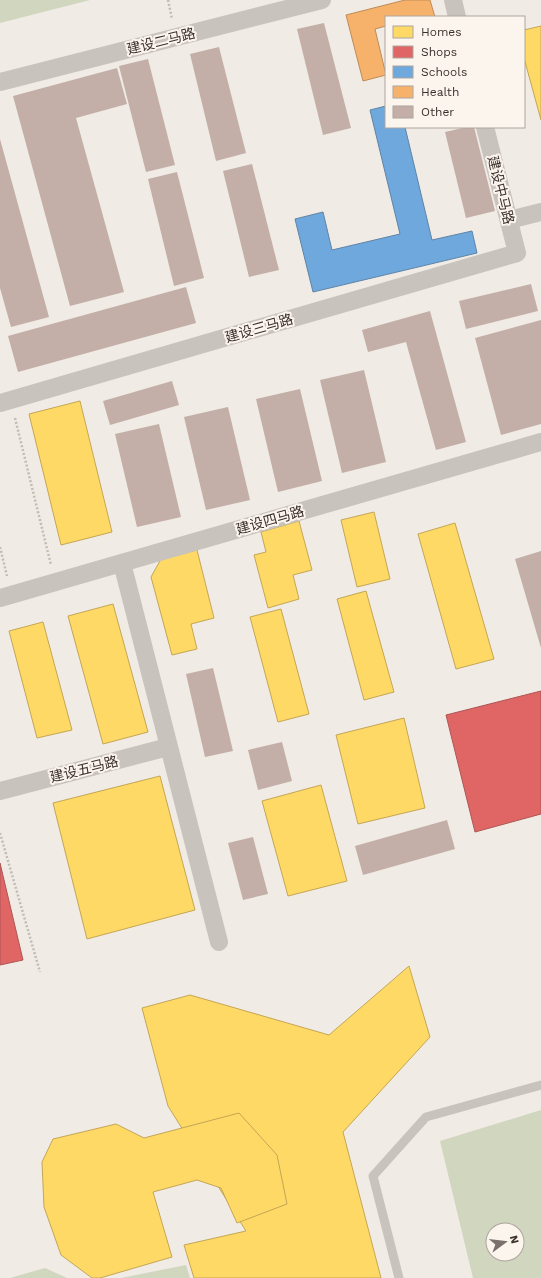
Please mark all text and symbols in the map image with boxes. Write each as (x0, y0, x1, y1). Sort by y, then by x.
legend (385, 16, 525, 128)
street label: 建设二马路 (125, 25, 197, 57)
text: Homes (421, 25, 462, 39)
text: Shops (421, 45, 457, 59)
text: Schools (421, 65, 467, 79)
text: Health (421, 85, 459, 99)
text: Other (421, 105, 454, 119)
street label: 建设中马路 (485, 154, 517, 226)
street label: 建设三马路 (223, 311, 295, 345)
street label: 建设四马路 (234, 503, 306, 537)
street label: 建设五马路 (48, 753, 120, 785)
north arrow (485, 1222, 525, 1262)
text: N (507, 1234, 522, 1245)

